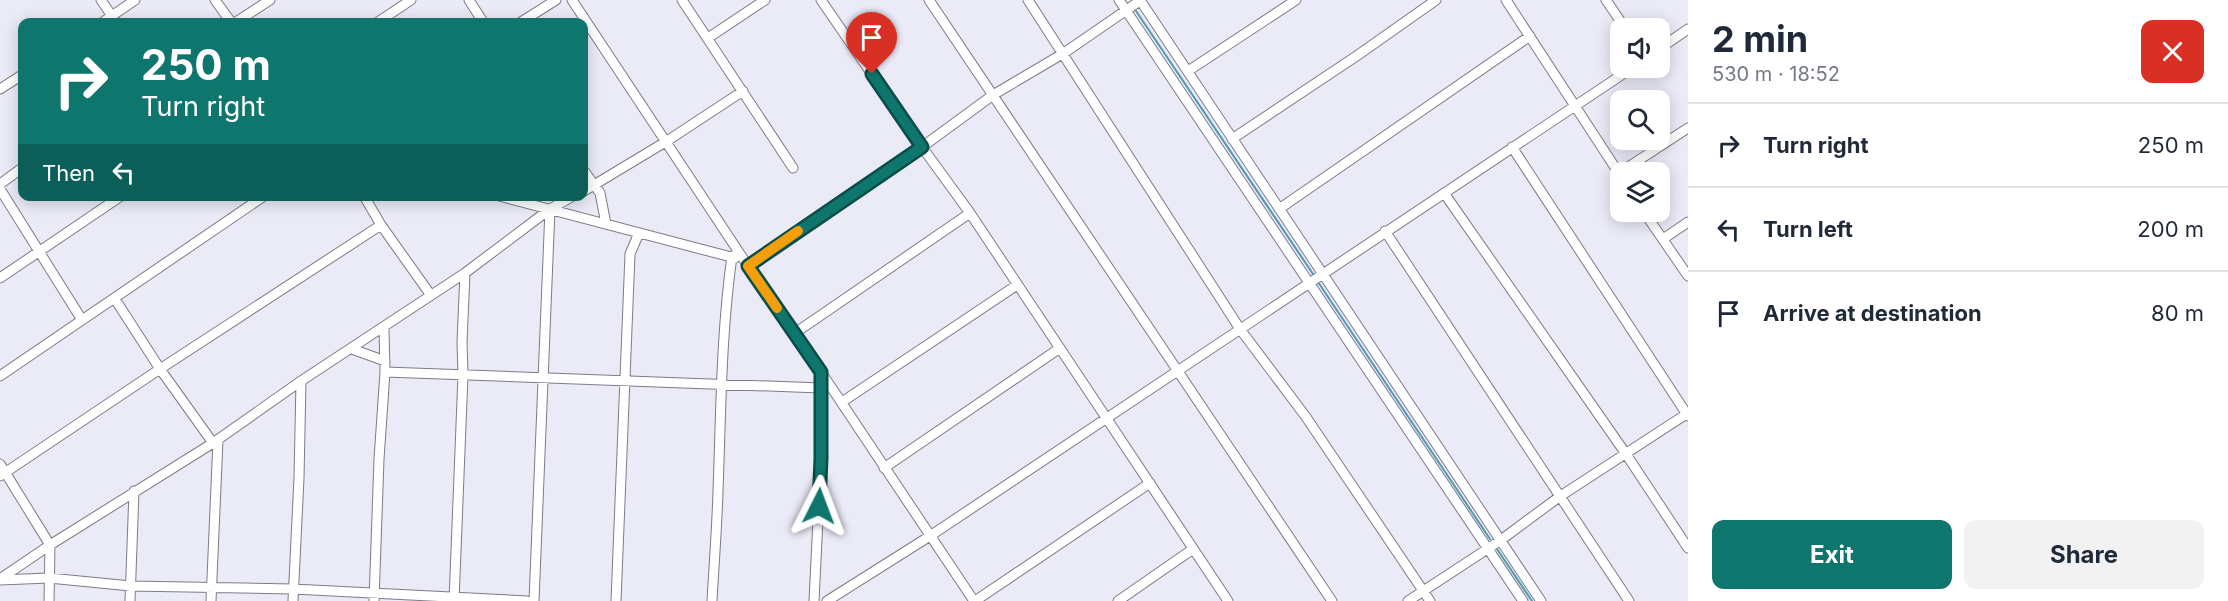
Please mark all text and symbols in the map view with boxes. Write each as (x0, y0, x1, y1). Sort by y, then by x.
pin (846, 12, 897, 74)
text: 2 min (1712, 17, 1808, 61)
map controls (1610, 18, 1670, 222)
button: sound (1610, 18, 1670, 78)
button: close (2141, 20, 2204, 83)
icon: arrive (855, 21, 888, 54)
text: 250 m (141, 39, 271, 90)
icon: right (42, 42, 120, 120)
text: 530 m · 18:52 (1712, 62, 1840, 86)
text: Turn right (141, 90, 265, 123)
button: search (1610, 90, 1670, 150)
icon: right (1712, 129, 1745, 162)
text: Turn right (1763, 132, 1869, 158)
text: 250 m (2138, 132, 2204, 158)
icon: left (107, 156, 140, 189)
text: Then (42, 160, 95, 186)
button: layers (1610, 162, 1670, 222)
icon: left (1712, 213, 1745, 246)
text: Turn left (1763, 216, 1853, 242)
text: 200 m (2137, 216, 2204, 242)
icon: arrive (1712, 297, 1745, 330)
text: Arrive at destination (1763, 300, 1982, 326)
text: 80 m (2151, 300, 2204, 326)
position arrow (787, 474, 851, 538)
button: Exit (1712, 520, 1952, 589)
button: Share (1964, 520, 2204, 589)

